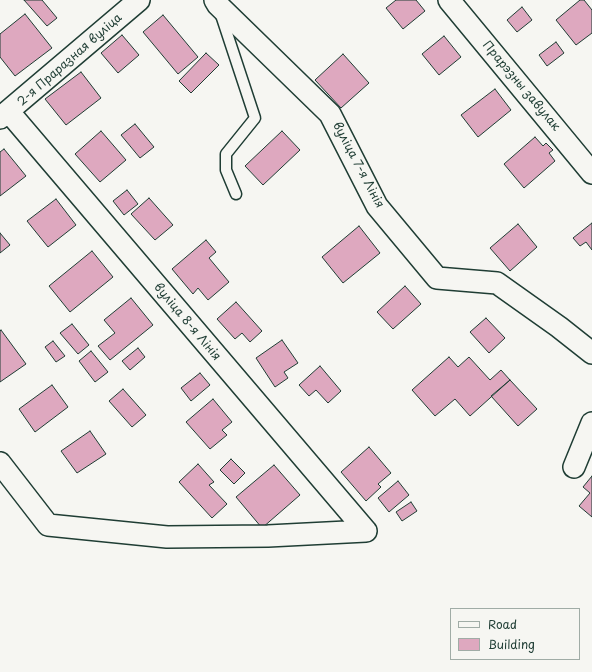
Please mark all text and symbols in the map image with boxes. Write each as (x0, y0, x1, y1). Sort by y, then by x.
street label: 2-я Праразная вуліца (15, 11, 125, 109)
street label: Прарэзны завулак (479, 38, 563, 134)
street label: вуліца 7-я Лінія (329, 119, 387, 211)
street label: вуліца 8-я Лінія (150, 280, 224, 364)
legend (450, 608, 580, 660)
text: Road (488, 615, 517, 633)
text: Building (488, 635, 535, 653)

